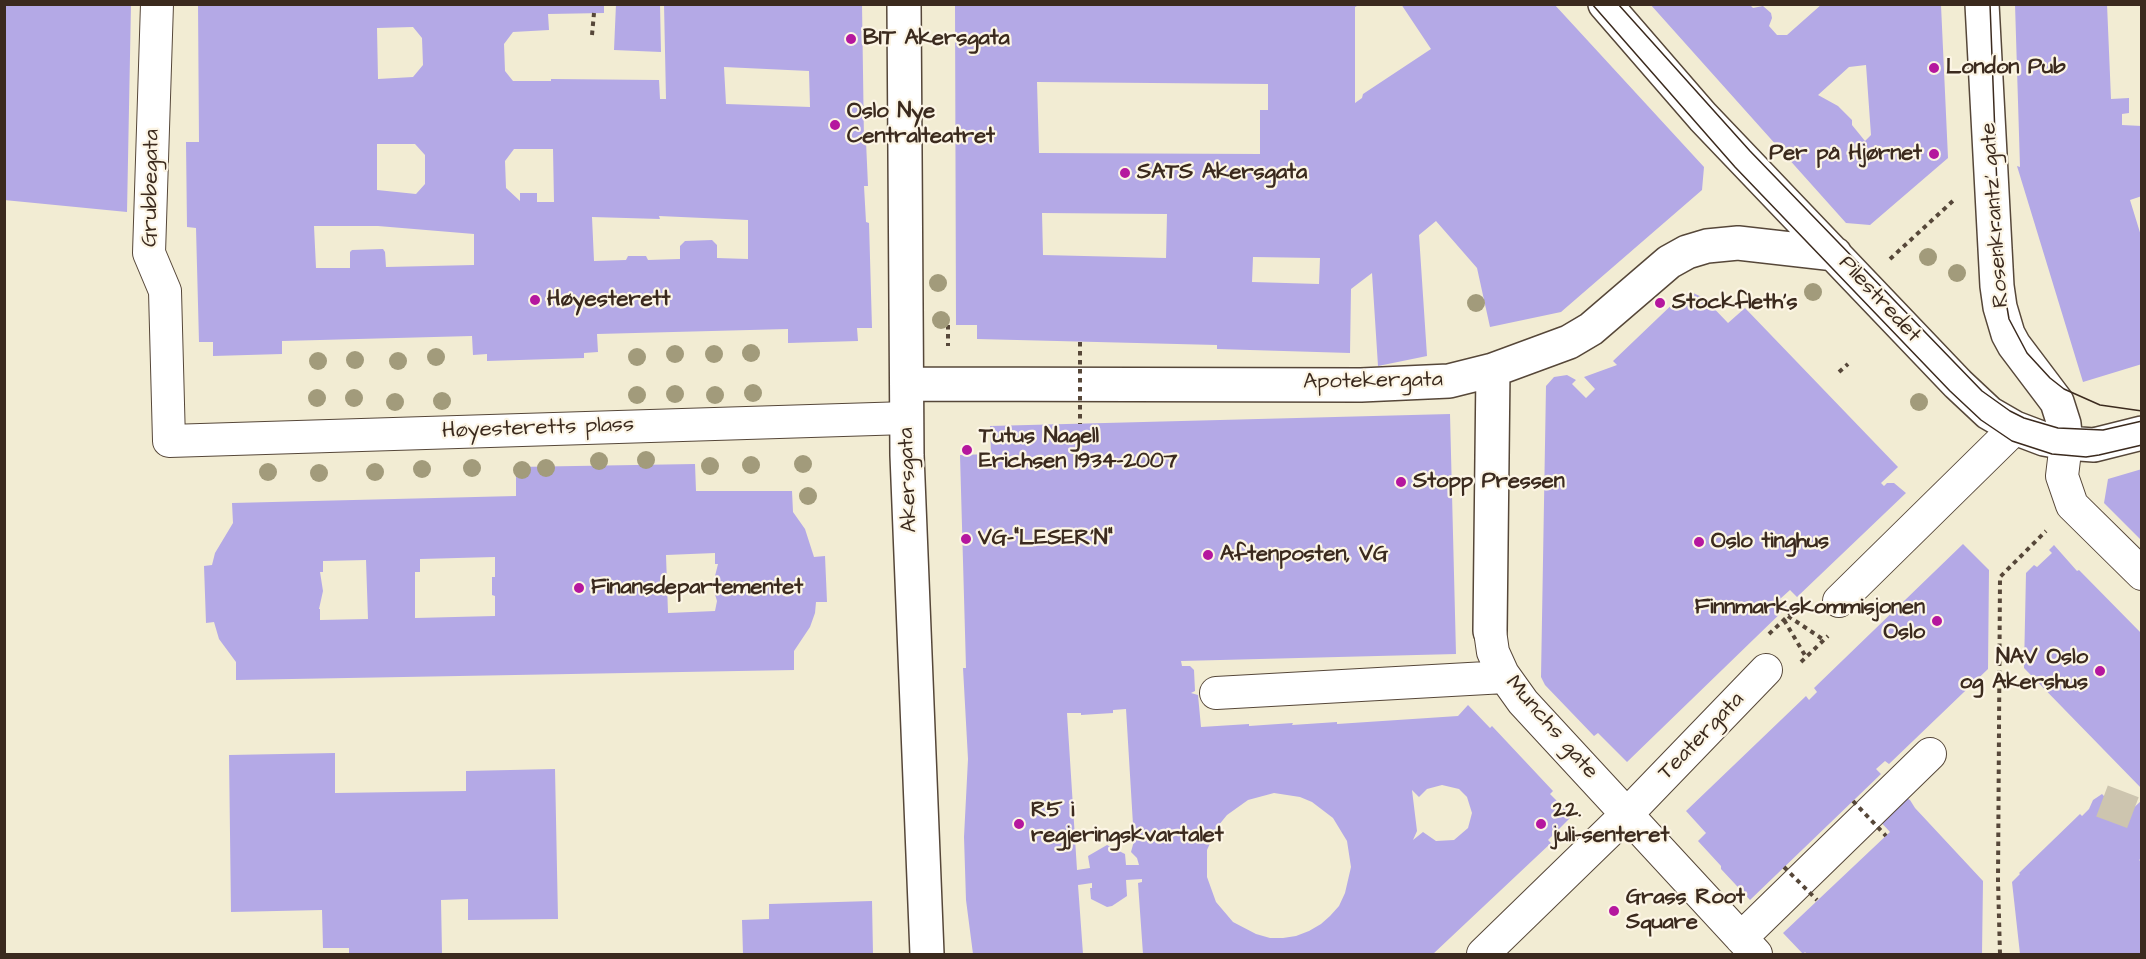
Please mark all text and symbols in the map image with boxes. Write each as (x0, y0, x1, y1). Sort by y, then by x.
place label: BIT Akersgata (863, 26, 1010, 52)
marker: BIT Akersgata (844, 32, 858, 46)
place label: London Pub (1946, 55, 2066, 81)
marker: London Pub (1927, 61, 1941, 75)
place label: Oslo Nye Centralteatret (847, 99, 995, 150)
marker: Oslo Nye Centralteatret (828, 118, 842, 132)
street label: Rosenkrantz’ gate (1976, 122, 2016, 308)
street label: Grubbegata (138, 129, 166, 247)
place label: Per på Hjørnet (1769, 141, 1922, 167)
marker: Per på Hjørnet (1927, 147, 1941, 161)
place label: SATS Akersgata (1137, 160, 1307, 186)
marker: SATS Akersgata (1118, 166, 1132, 180)
street label: Pilestredet (1832, 251, 1926, 349)
place label: Høyesterett (547, 287, 670, 313)
place label: Stockfleth's (1672, 290, 1798, 316)
marker: Høyesterett (528, 293, 542, 307)
marker: Stockfleth's (1653, 296, 1667, 310)
street label: Apotekergata (1303, 368, 1443, 396)
street label: Høyesteretts plass (442, 412, 634, 446)
place label: Tutus Nagell Erichsen 1934-2007 (979, 424, 1177, 476)
street label: Akersgata (894, 427, 924, 533)
marker: Tutus Nagell Erichsen 1934-2007 (960, 443, 974, 457)
place label: Stopp Pressen (1413, 469, 1565, 495)
marker: Stopp Pressen (1394, 475, 1408, 489)
place label: VG-"LESER'N" (978, 526, 1113, 552)
place label: Oslo tinghus (1711, 529, 1829, 555)
marker: VG-"LESER'N" (959, 532, 973, 546)
marker: Oslo tinghus (1692, 535, 1706, 549)
place label: Aftenposten, VG (1220, 542, 1388, 568)
marker: Aftenposten, VG (1201, 548, 1215, 562)
place label: Finansdepartementet (591, 575, 803, 601)
marker: Finansdepartementet (572, 581, 586, 595)
place label: Finnmarkskommisjonen Oslo (1695, 595, 1925, 646)
marker: Finnmarkskommisjonen Oslo (1930, 614, 1944, 628)
place label: NAV Oslo og Akershus (1960, 645, 2088, 696)
marker: NAV Oslo og Akershus (2093, 664, 2107, 678)
street label: Munchs gate (1499, 671, 1603, 785)
street label: Teatergata (1653, 687, 1751, 787)
place label: R5 i regjeringskvartalet (1031, 798, 1224, 849)
place label: 22. juli-senteret (1553, 798, 1669, 849)
marker: R5 i regjeringskvartalet (1012, 817, 1026, 831)
marker: 22. juli-senteret (1534, 817, 1548, 831)
place label: Grass Root Square (1626, 885, 1745, 936)
marker: Grass Root Square (1607, 904, 1621, 918)

